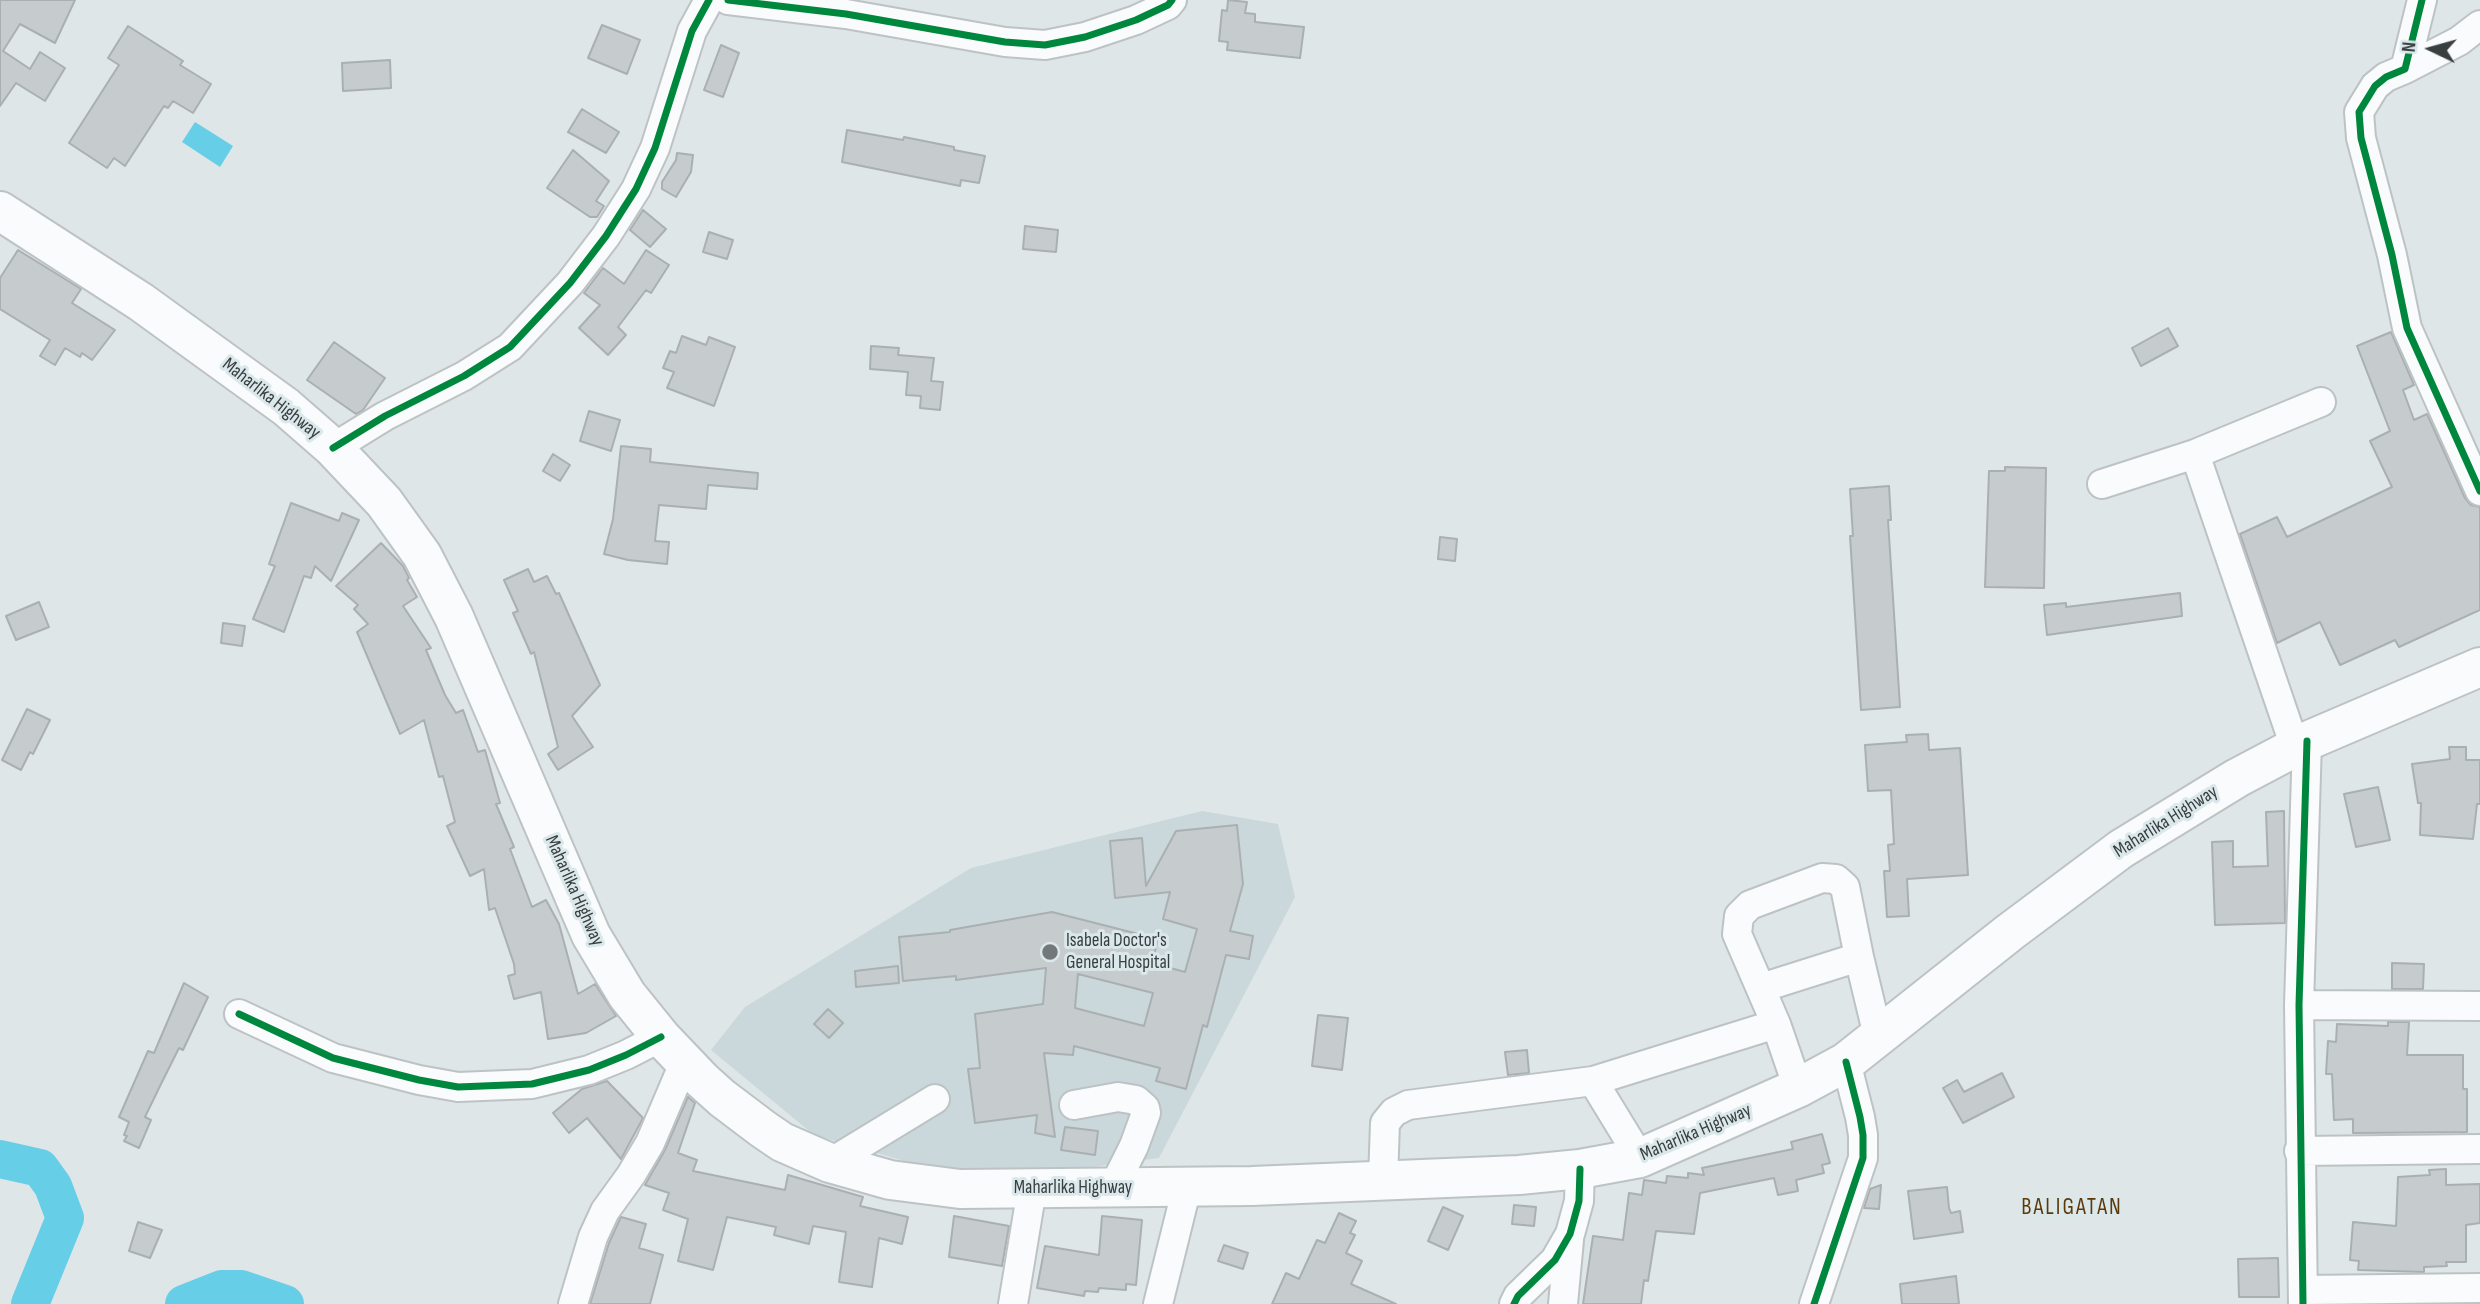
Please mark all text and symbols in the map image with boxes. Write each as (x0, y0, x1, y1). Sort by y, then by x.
north arrow (2396, 14, 2466, 84)
text: N (2398, 41, 2421, 53)
street label: Maharlika Highway (217, 354, 325, 444)
street label: Maharlika Highway (2110, 781, 2222, 863)
street label: Maharlika Highway (540, 832, 608, 950)
place label: Isabela Doctor's General Hospital (1066, 930, 1170, 974)
marker: Isabela Doctor's General Hospital (1040, 942, 1060, 962)
street label: Maharlika Highway (1637, 1099, 1755, 1167)
street label: Maharlika Highway (1014, 1177, 1132, 1199)
district label: BALIGATAN (2022, 1194, 2122, 1222)

